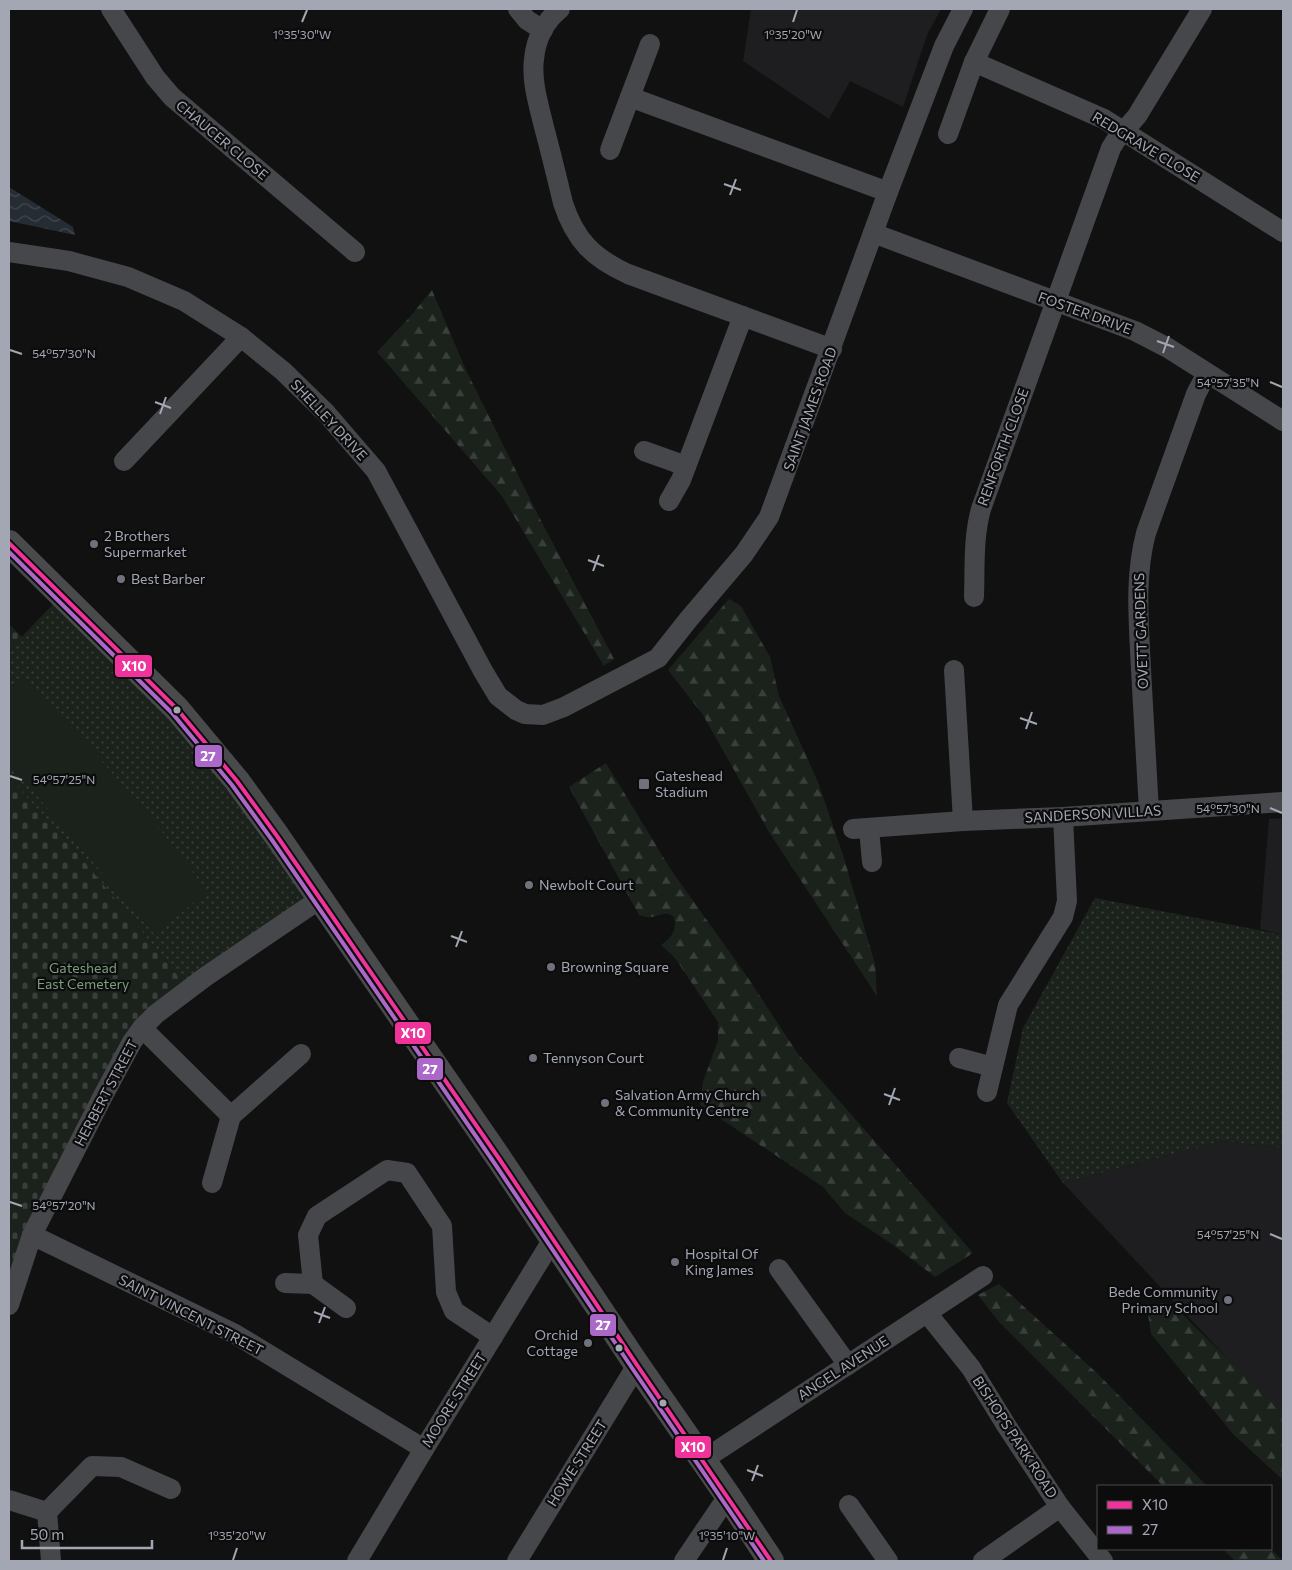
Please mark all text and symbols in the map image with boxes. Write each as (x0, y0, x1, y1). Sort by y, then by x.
text: 1°35'30"W (273, 27, 331, 41)
text: 1°35'20"W (764, 27, 822, 41)
street label: CHAUCER CLOSE (173, 96, 272, 183)
street label: REDGRAVE CLOSE (1090, 108, 1203, 185)
street label: FOSTER DRIVE (1036, 288, 1134, 337)
street label: SAINT JAMES ROAD (779, 345, 840, 473)
text: 54°57'30"N (32, 346, 96, 360)
text: 54°57'35"N (1197, 375, 1259, 389)
street label: SHELLEY DRIVE (287, 376, 371, 464)
street label: RENFORTH CLOSE (973, 386, 1032, 508)
place label: 2 Brothers Supermarket (104, 527, 187, 560)
marker: 2 Brothers Supermarket (88, 538, 100, 550)
place label: Best Barber (131, 570, 206, 587)
marker: Best Barber (115, 573, 127, 585)
street label: OVETT GARDENS (1130, 573, 1151, 689)
line badge: X10 (114, 654, 153, 678)
text: X10 (121, 657, 147, 674)
unlabelled marker (172, 705, 182, 715)
line badge: 27 (194, 744, 223, 768)
text: 27 (200, 747, 216, 764)
place label: Gateshead Stadium (655, 767, 723, 800)
text: 54°57'25"N (33, 772, 95, 786)
marker: Gateshead Stadium (637, 777, 651, 791)
street label: SANDERSON VILLAS (1024, 801, 1162, 826)
text: 54°57'30"N (1196, 801, 1260, 815)
place label: Newbolt Court (539, 876, 634, 893)
marker: Newbolt Court (523, 879, 535, 891)
place label: Browning Square (561, 958, 669, 975)
park label: Gateshead East Cemetery (37, 959, 129, 992)
marker: Browning Square (545, 961, 557, 973)
line badge: X10 (394, 1021, 432, 1045)
text: X10 (400, 1024, 426, 1041)
street label: HERBERT STREET (70, 1037, 141, 1149)
place label: Tennyson Court (543, 1049, 644, 1066)
marker: Tennyson Court (527, 1052, 539, 1064)
line badge: 27 (416, 1057, 444, 1081)
text: 27 (422, 1060, 438, 1077)
place label: Salvation Army Church & Community Centre (615, 1086, 760, 1119)
marker: Salvation Army Church & Community Centre (599, 1097, 611, 1109)
text: 54°57'20"N (32, 1198, 96, 1212)
text: 54°57'25"N (1197, 1227, 1259, 1241)
place label: Hospital Of King James (685, 1245, 759, 1278)
marker: Hospital Of King James (669, 1256, 681, 1268)
street label: SAINT VINCENT STREET (116, 1271, 266, 1358)
place label: Bede Community Primary School (1109, 1283, 1218, 1316)
marker: Bede Community Primary School (1222, 1294, 1234, 1306)
line badge: 27 (589, 1313, 617, 1337)
text: 27 (595, 1316, 611, 1333)
place label: Orchid Cottage (527, 1326, 578, 1359)
street label: ANGEL AVENUE (794, 1332, 891, 1403)
marker: Orchid Cottage (582, 1337, 594, 1349)
unlabelled marker (614, 1343, 624, 1353)
street label: MOORE STREET (418, 1349, 490, 1450)
street label: BISHOPS PARK ROAD (970, 1373, 1061, 1501)
unlabelled marker (658, 1398, 668, 1408)
street label: HOWE STREET (543, 1416, 610, 1509)
line badge: X10 (674, 1435, 712, 1459)
text: X10 (680, 1438, 706, 1455)
legend (1097, 1485, 1272, 1550)
text: X10 (1142, 1495, 1168, 1513)
scale bar (22, 1518, 152, 1550)
text: 27 (1142, 1520, 1158, 1538)
text: 50 m (30, 1525, 64, 1543)
text: 1°35'20"W (208, 1528, 266, 1542)
text: 1°35'10"W (699, 1528, 755, 1542)

